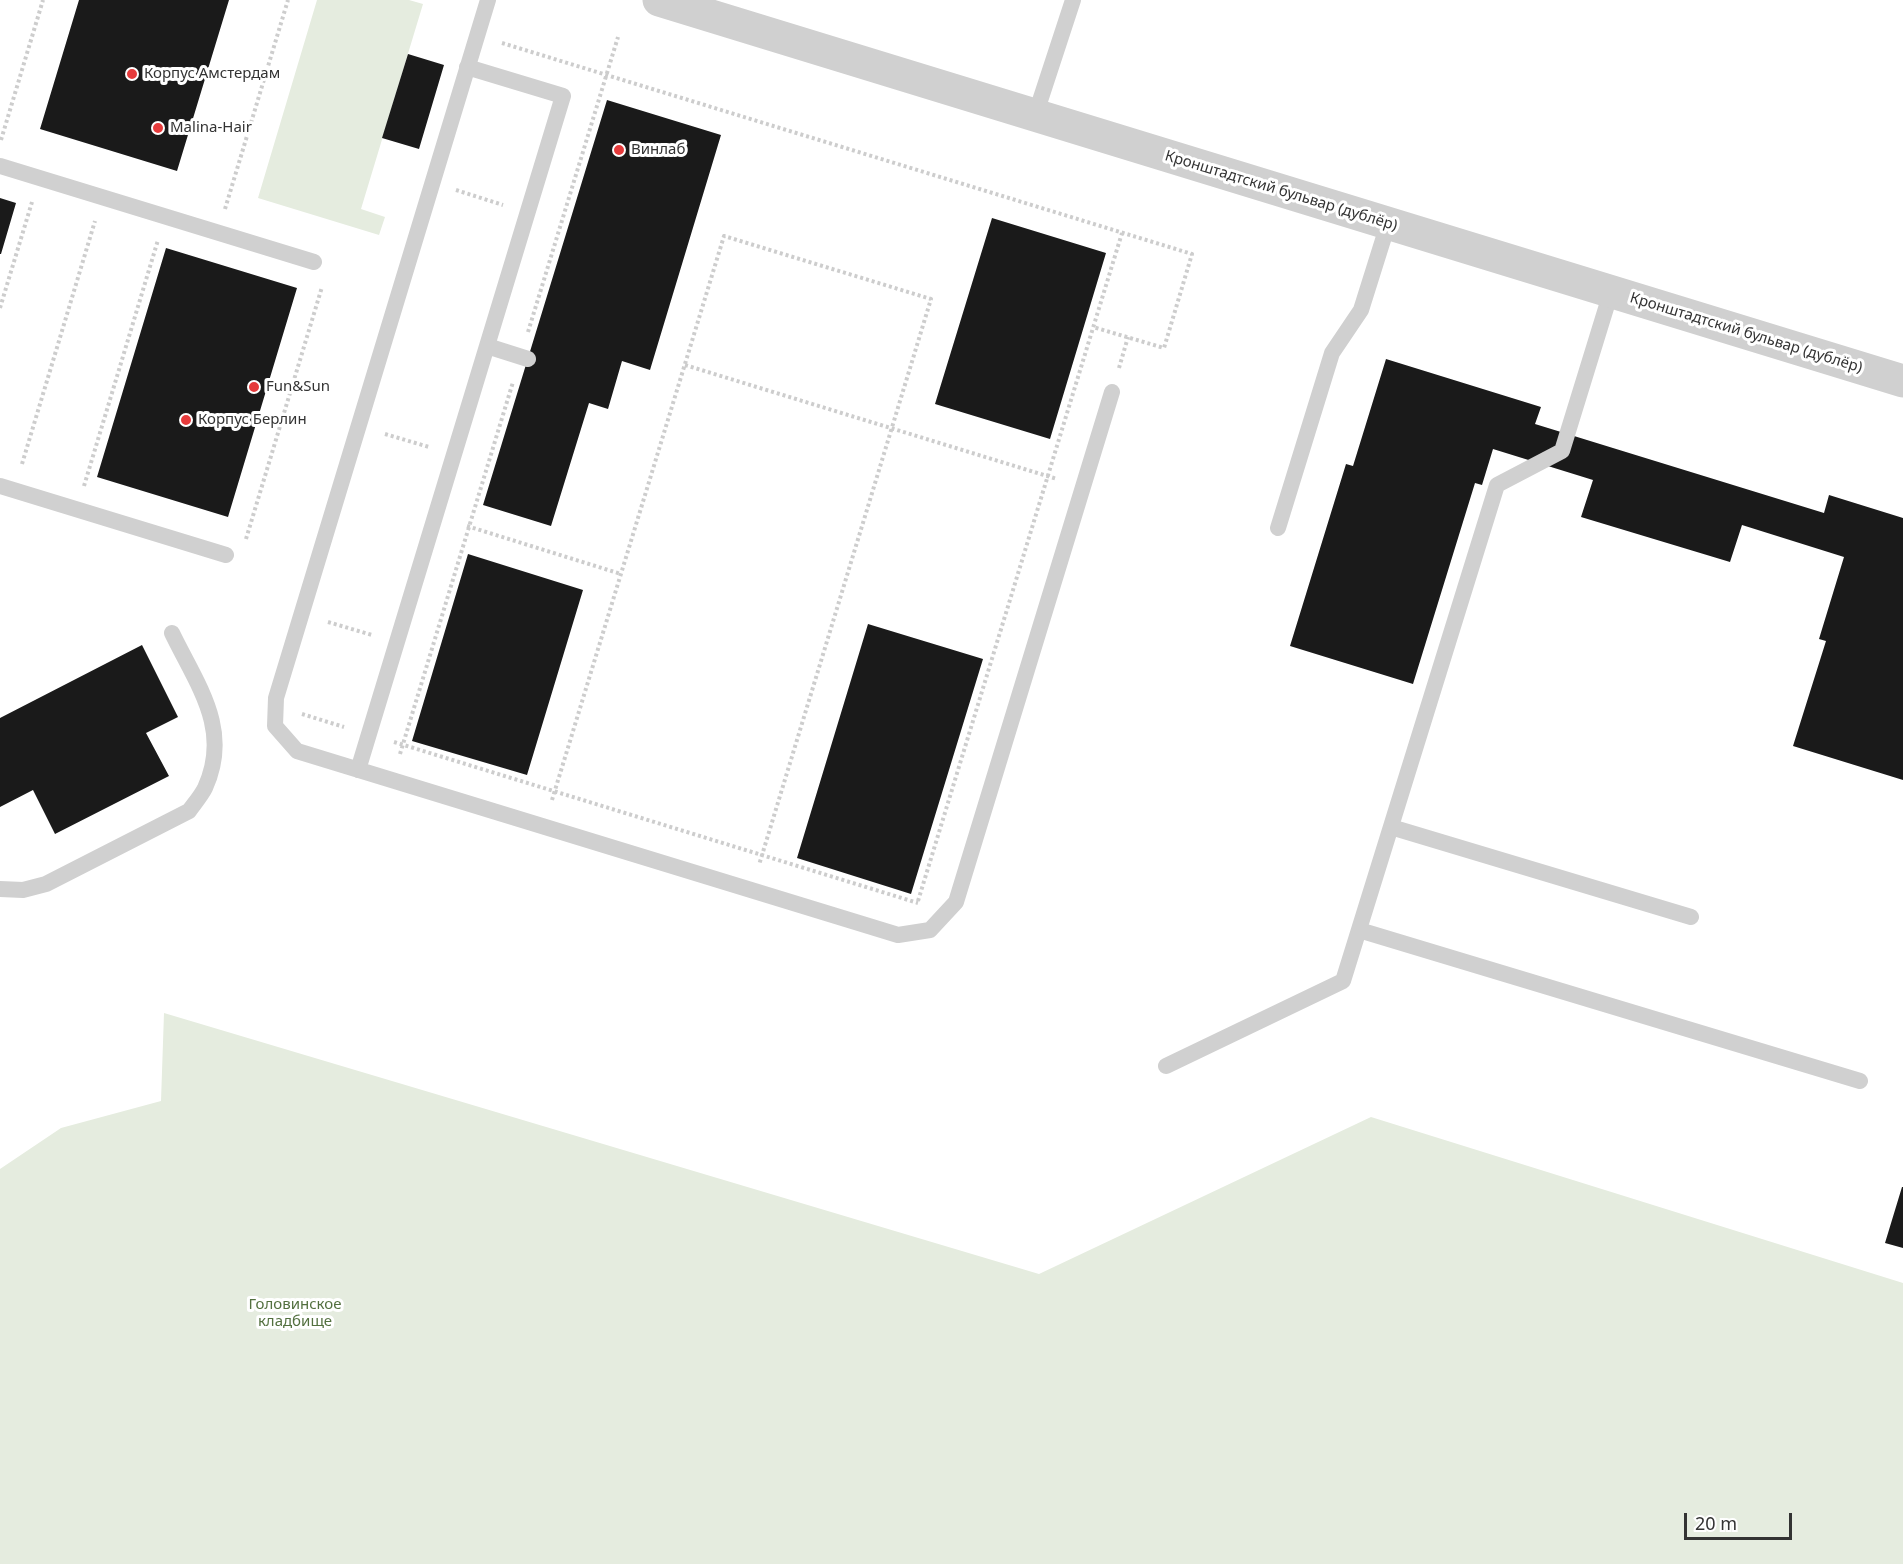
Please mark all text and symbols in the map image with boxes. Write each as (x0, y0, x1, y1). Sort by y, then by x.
place label: Корпус Амстердам (144, 65, 280, 83)
marker: Корпус Амстердам (125, 67, 139, 81)
place label: Malina-Hair (170, 119, 252, 137)
marker: Malina-Hair (151, 121, 165, 135)
place label: Винлаб (631, 141, 685, 159)
marker: Винлаб (612, 143, 626, 157)
street label: Кронштадтский бульвар (дублёр) (1163, 147, 1399, 235)
street label: Кронштадтский бульвар (дублёр) (1628, 289, 1864, 377)
place label: Fun&Sun (266, 378, 330, 396)
marker: Fun&Sun (247, 380, 261, 394)
place label: Корпус Берлин (198, 411, 307, 429)
marker: Корпус Берлин (179, 413, 193, 427)
park label: Головинское кладбище (249, 1296, 341, 1331)
scale bar (1687, 1501, 1795, 1539)
text: 20 m (1695, 1511, 1737, 1535)

